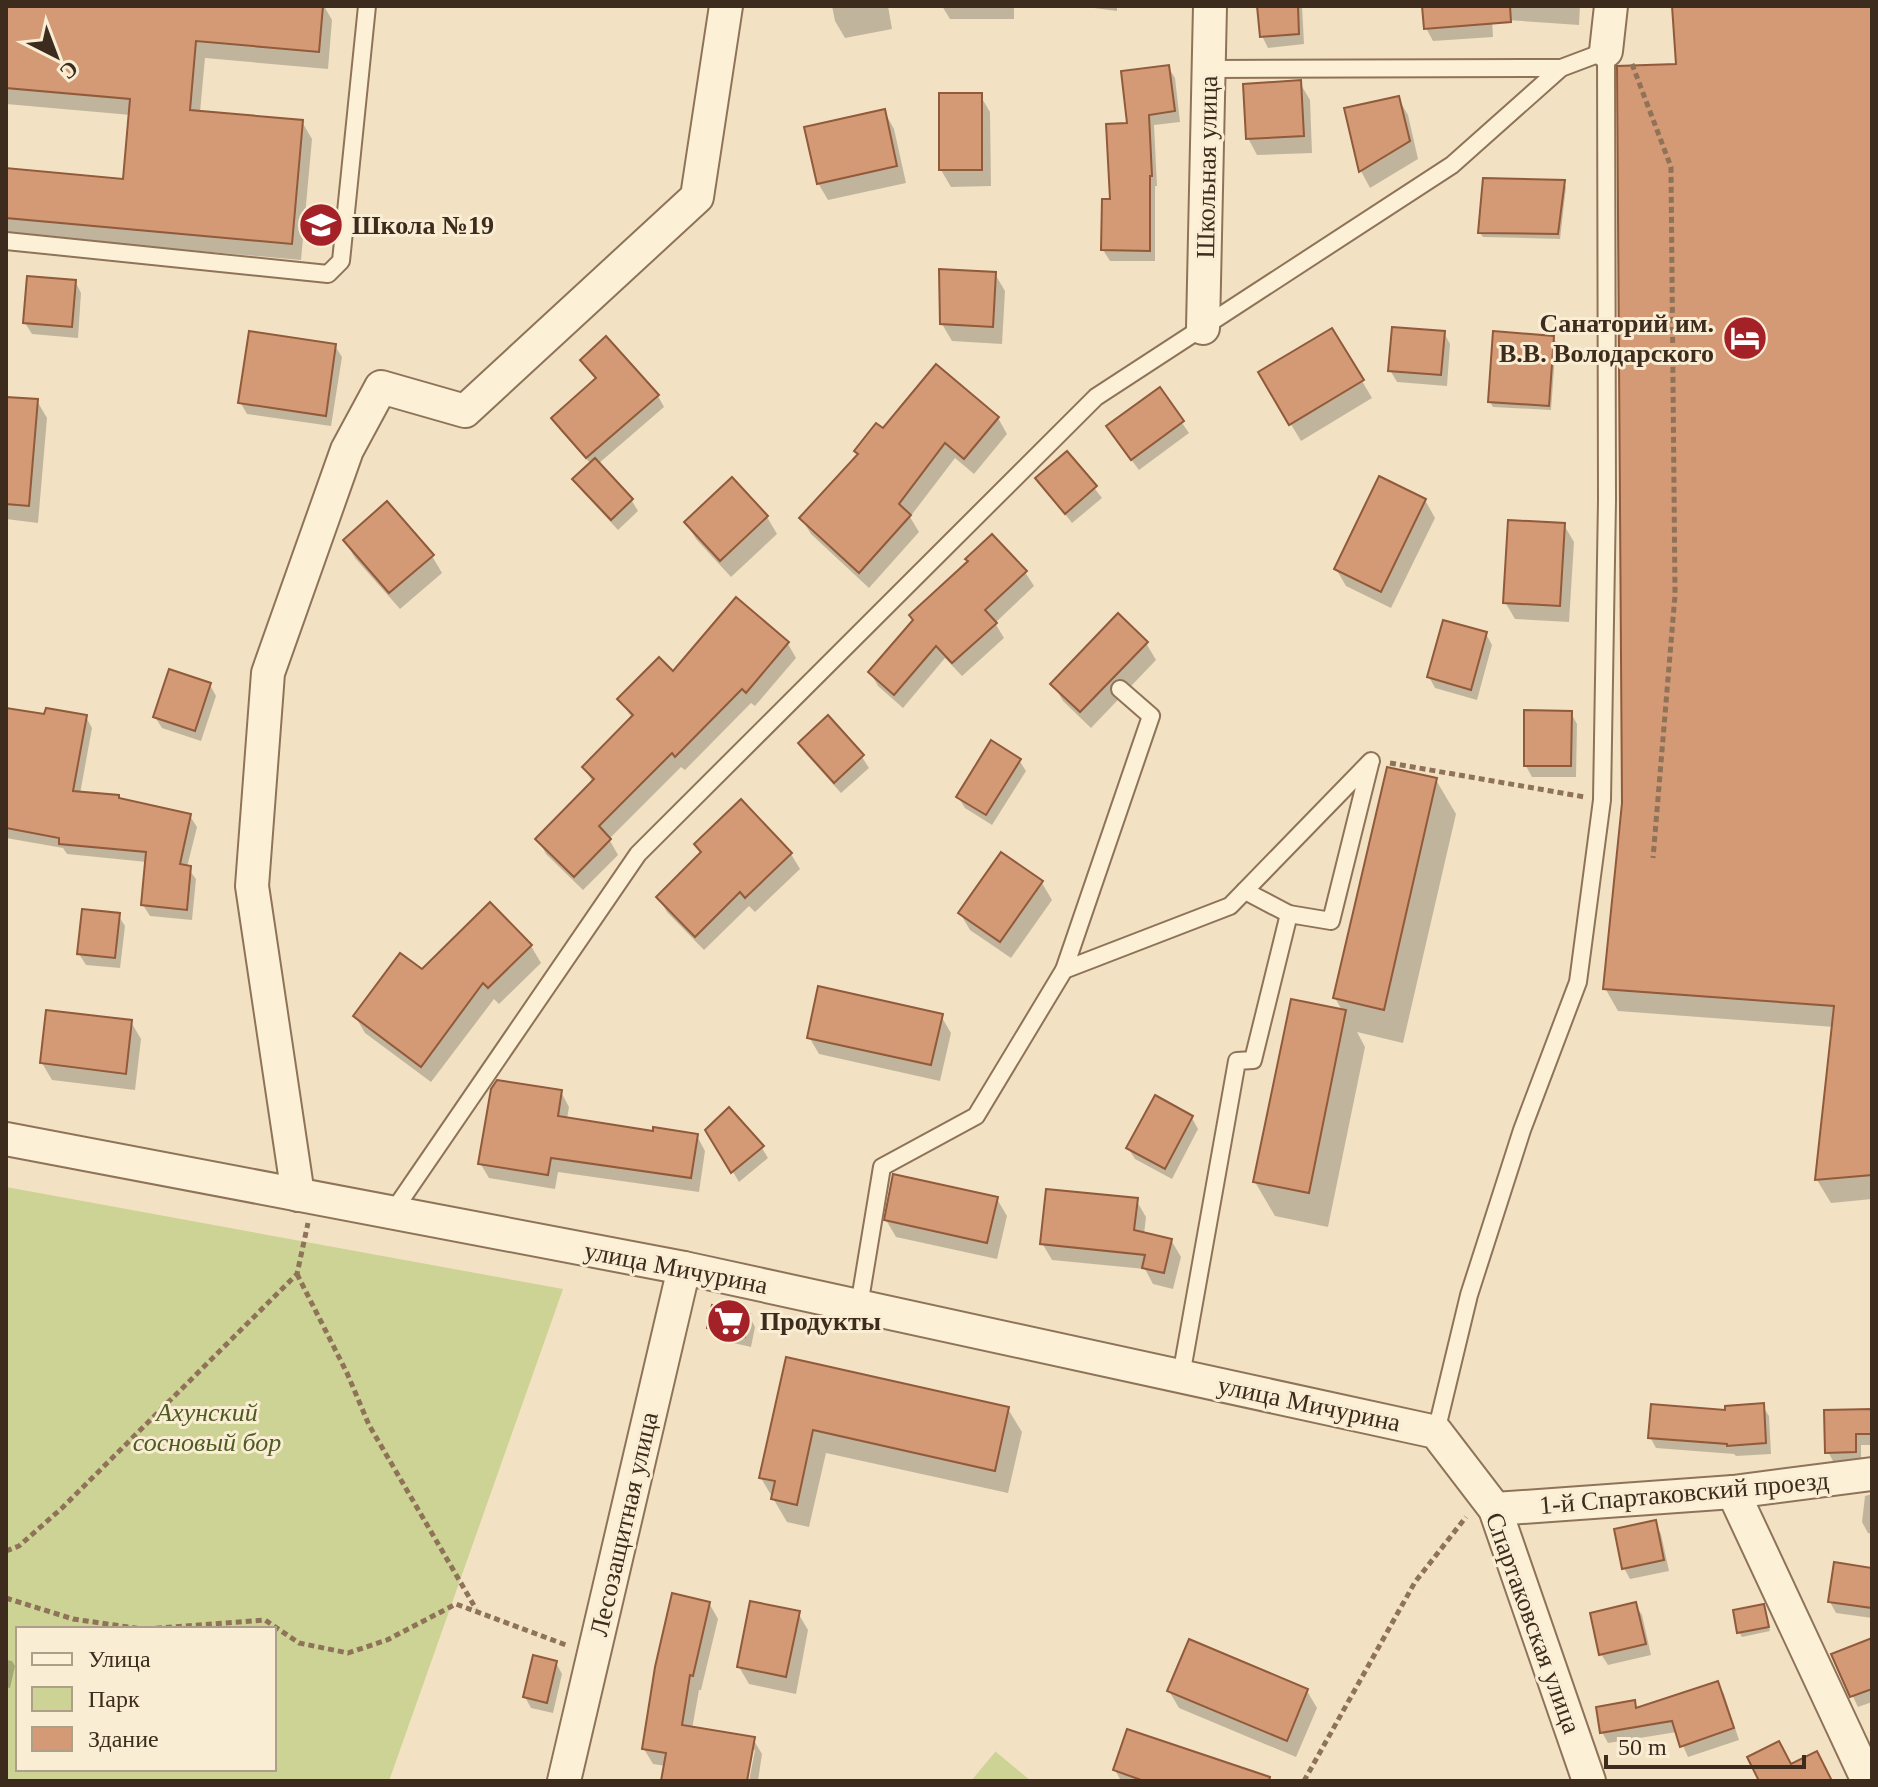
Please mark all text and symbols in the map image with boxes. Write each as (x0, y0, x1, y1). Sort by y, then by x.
north arrow (16, 16, 96, 96)
text: С (55, 56, 83, 85)
street label: Школьная улица (1191, 75, 1223, 259)
school or university icon: Школа №19 (297, 201, 345, 249)
place label: Школа №19 (352, 211, 494, 240)
place label: Санаторий им. В.В. Володарского (1499, 309, 1714, 368)
hotel icon: Санаторий им. В.В. Володарского (1721, 314, 1769, 362)
street label: улица Мичурина (582, 1236, 771, 1300)
supermarket icon: Продукты (705, 1297, 753, 1345)
place label: Продукты (760, 1307, 881, 1336)
street label: улица Мичурина (1215, 1370, 1404, 1438)
park label: Ахунский сосновый бор (133, 1398, 281, 1457)
street label: Лесозащитная улица (584, 1409, 664, 1639)
street label: 1-й Спартаковский проезд (1538, 1466, 1830, 1520)
street label: Спартаковская улица (1480, 1509, 1587, 1738)
legend (16, 1627, 276, 1771)
text: Улица (88, 1646, 151, 1672)
text: Парк (88, 1686, 140, 1712)
scale bar (1606, 1719, 1804, 1769)
text: Здание (88, 1726, 159, 1752)
text: 50 m (1618, 1734, 1667, 1760)

